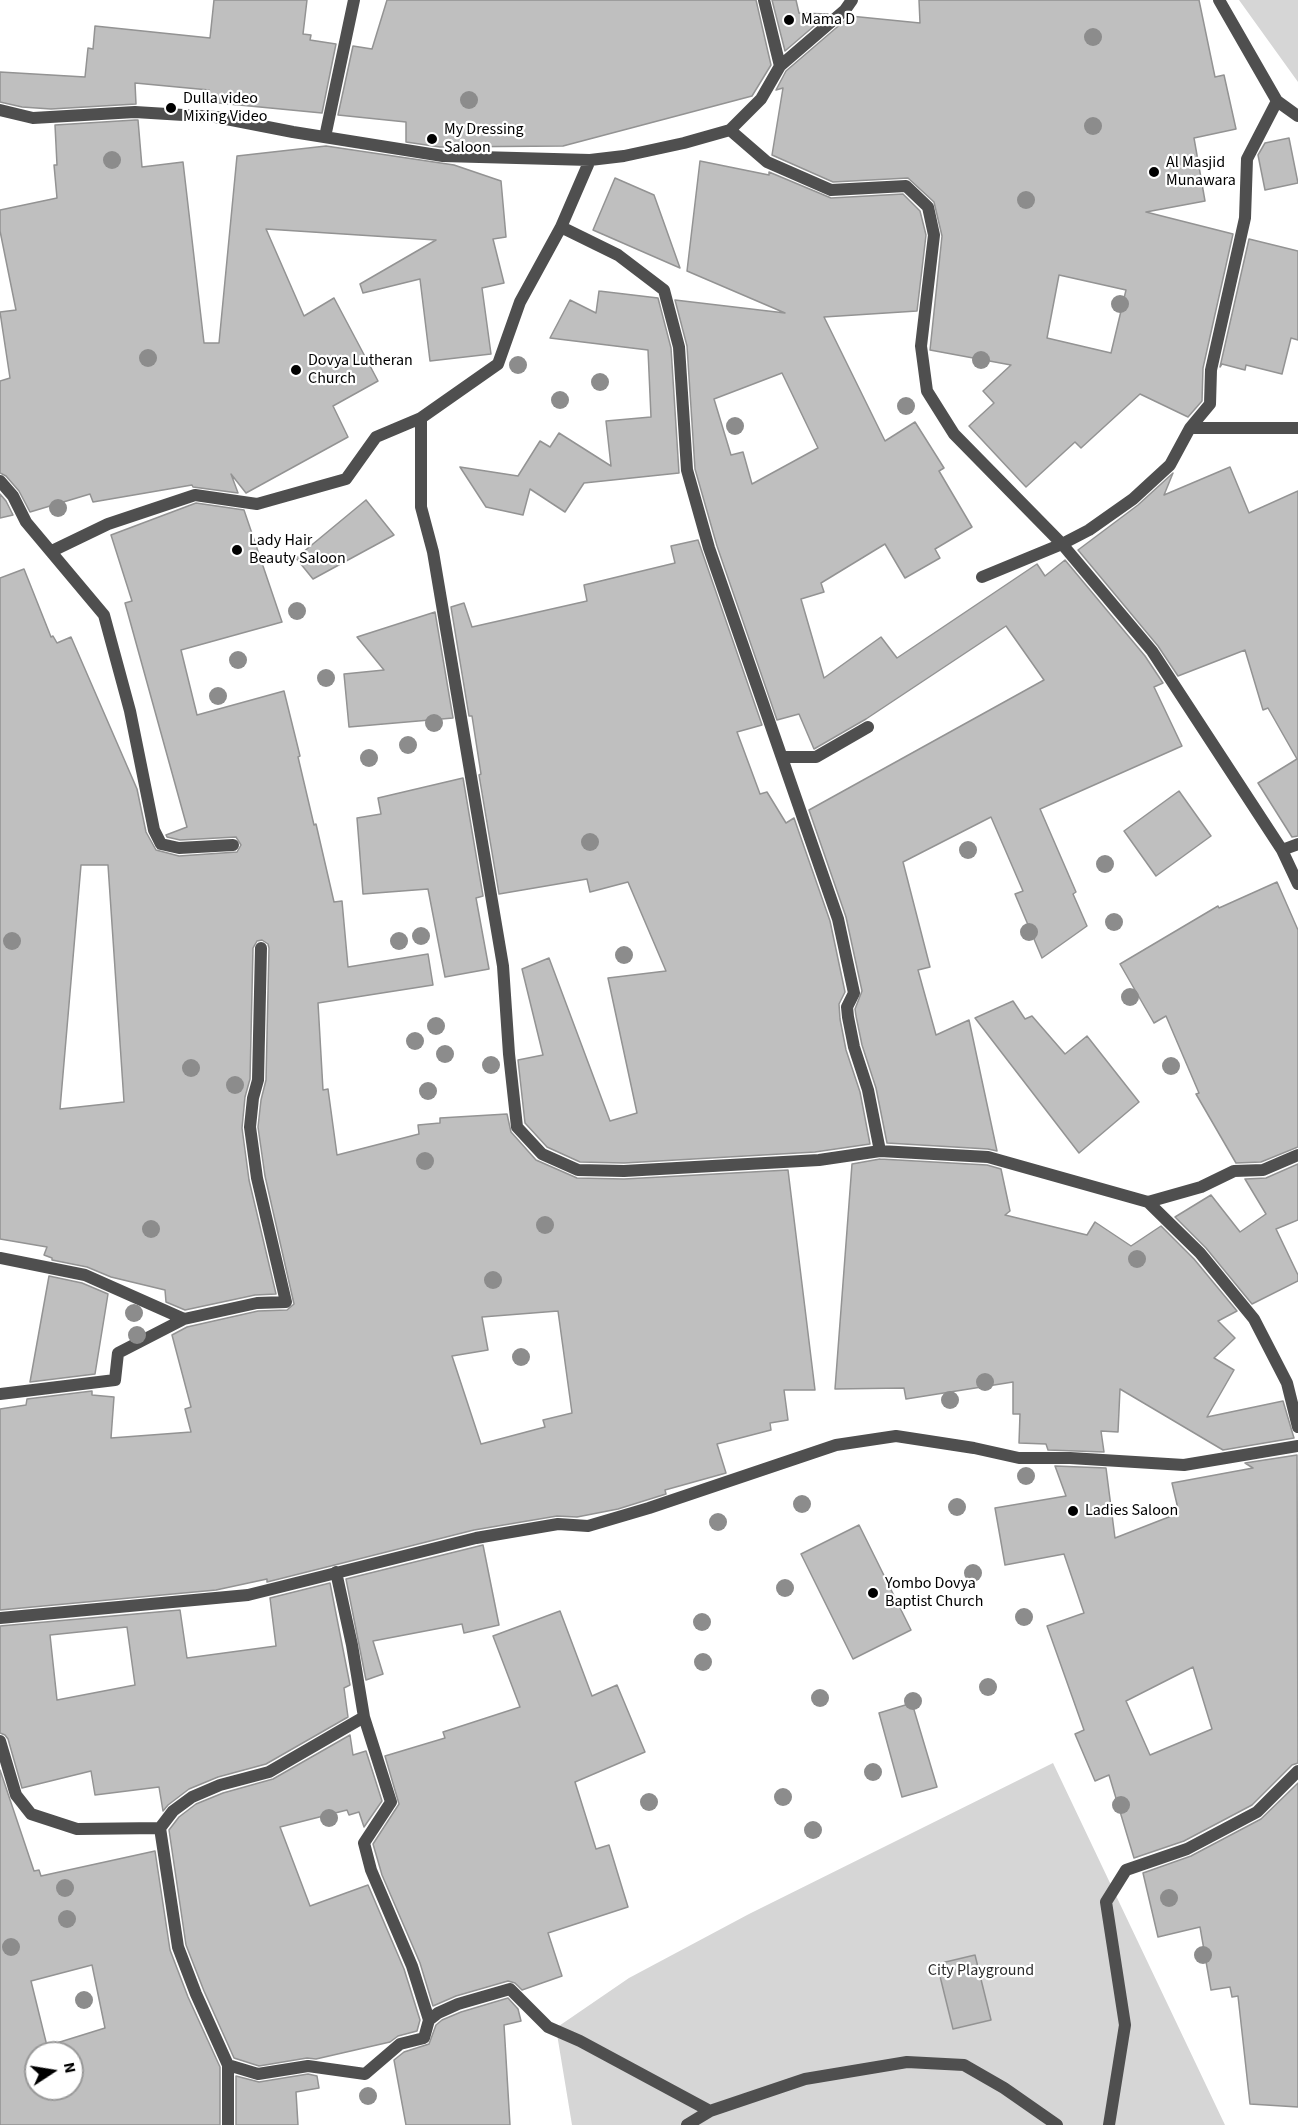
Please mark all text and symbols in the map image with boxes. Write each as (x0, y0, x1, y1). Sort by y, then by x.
place label: Mama D (801, 10, 855, 30)
marker: Mama D (782, 13, 796, 27)
place label: Dulla video Mixing Video (183, 89, 267, 127)
marker: Dulla video Mixing Video (164, 101, 178, 115)
place label: My Dressing Saloon (444, 120, 524, 158)
marker: My Dressing Saloon (425, 132, 439, 146)
place label: Al Masjid Munawara (1166, 153, 1236, 191)
marker: Al Masjid Munawara (1147, 165, 1161, 179)
place label: Dovya Lutheran Church (308, 351, 413, 389)
marker: Dovya Lutheran Church (289, 363, 303, 377)
place label: Lady Hair Beauty Saloon (249, 531, 346, 569)
marker: Lady Hair Beauty Saloon (230, 543, 244, 557)
place label: Ladies Saloon (1085, 1501, 1178, 1521)
marker: Ladies Saloon (1066, 1504, 1080, 1518)
place label: Yombo Dovya Baptist Church (885, 1574, 983, 1612)
marker: Yombo Dovya Baptist Church (866, 1586, 880, 1600)
park label: City Playground (928, 1961, 1034, 1981)
north arrow (24, 2041, 84, 2101)
text: N (58, 2060, 82, 2075)

